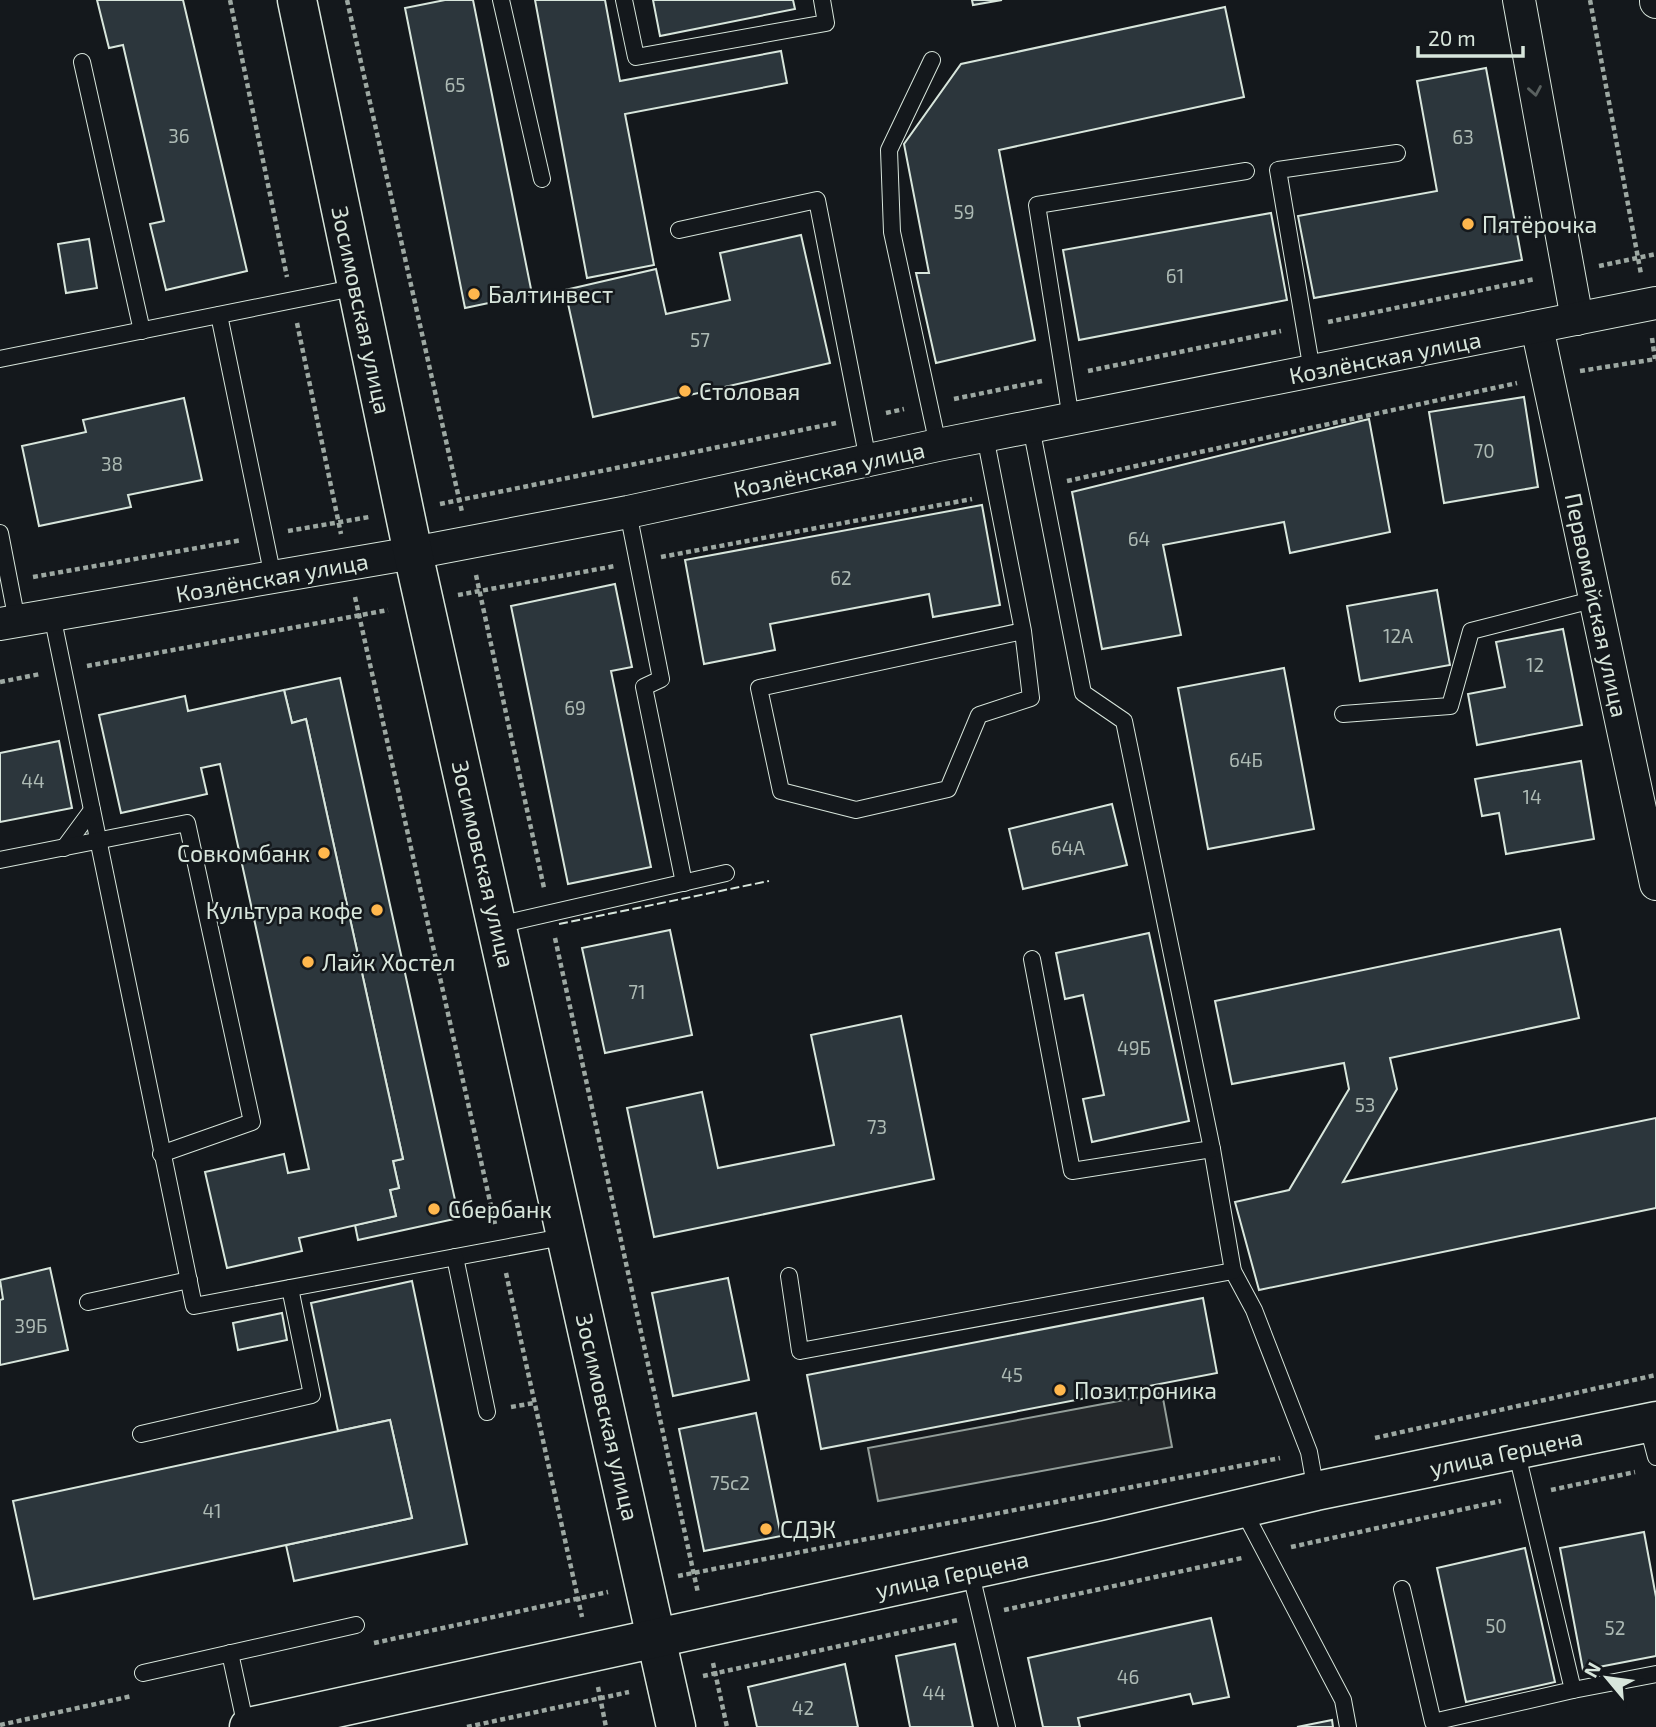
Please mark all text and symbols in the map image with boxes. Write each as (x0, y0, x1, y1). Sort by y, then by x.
scale bar (1418, 14, 1523, 58)
text: 20 m (1428, 25, 1476, 50)
house number: 65 (444, 73, 466, 96)
one-way arrow (1527, 85, 1542, 97)
house number: 36 (168, 124, 190, 147)
house number: 63 (1452, 125, 1474, 148)
house number: 59 (953, 200, 975, 223)
street label: Зосимовская улица (325, 204, 398, 417)
place label: Пятёрочка (1482, 210, 1597, 238)
marker: Пятёрочка (1460, 216, 1476, 232)
house number: 61 (1166, 264, 1184, 287)
place label: Балтинвест (488, 280, 613, 308)
marker: Балтинвест (466, 286, 482, 302)
street label: Козлёнская улица (1287, 325, 1484, 390)
house number: 57 (690, 328, 710, 351)
place label: Столовая (699, 377, 800, 405)
marker: Столовая (677, 383, 693, 399)
street label: Козлёнская улица (731, 435, 927, 504)
house number: 70 (1473, 439, 1495, 462)
house number: 38 (101, 452, 123, 475)
street label: Первомайская улица (1559, 490, 1634, 720)
house number: 64 (1128, 527, 1150, 550)
street label: Козлёнская улица (174, 546, 371, 609)
house number: 62 (830, 566, 852, 589)
house number: 12А (1383, 624, 1413, 647)
house number: 12 (1526, 653, 1544, 676)
house number: 69 (564, 696, 586, 719)
house number: 64Б (1229, 748, 1263, 771)
street label: Зосимовская улица (446, 758, 521, 971)
house number: 44 (21, 769, 45, 792)
house number: 14 (1522, 785, 1542, 808)
house number: 64А (1051, 836, 1085, 859)
place label: Совкомбанк (177, 839, 310, 867)
marker: Совкомбанк (316, 845, 332, 861)
place label: Культура кофе (206, 896, 363, 925)
marker: Культура кофе (369, 902, 385, 918)
place label: Лайк Хостел (322, 948, 455, 976)
marker: Лайк Хостел (300, 954, 316, 970)
house number: 71 (628, 980, 646, 1003)
house number: 49Б (1117, 1036, 1151, 1059)
house number: 53 (1355, 1093, 1375, 1116)
house number: 73 (867, 1115, 887, 1138)
place label: Сбербанк (448, 1195, 552, 1223)
marker: Сбербанк (426, 1201, 442, 1217)
street label: Зосимовская улица (570, 1311, 645, 1524)
house number: 39Б (15, 1314, 47, 1337)
house number: 45 (1001, 1363, 1023, 1386)
place label: Позитроника (1074, 1376, 1217, 1404)
marker: Позитроника (1052, 1382, 1068, 1398)
street label: улица Герцена (1427, 1422, 1585, 1483)
house number: 75с2 (710, 1471, 750, 1494)
house number: 41 (202, 1499, 222, 1522)
place label: СДЭК (780, 1515, 836, 1543)
marker: СДЭК (758, 1521, 774, 1537)
street label: улица Герцена (873, 1544, 1031, 1605)
house number: 50 (1485, 1614, 1507, 1637)
house number: 52 (1605, 1616, 1625, 1639)
north arrow (1572, 1643, 1642, 1713)
text: N (1578, 1658, 1605, 1681)
house number: 46 (1117, 1665, 1139, 1688)
house number: 44 (922, 1681, 946, 1704)
house number: 42 (792, 1696, 814, 1719)

